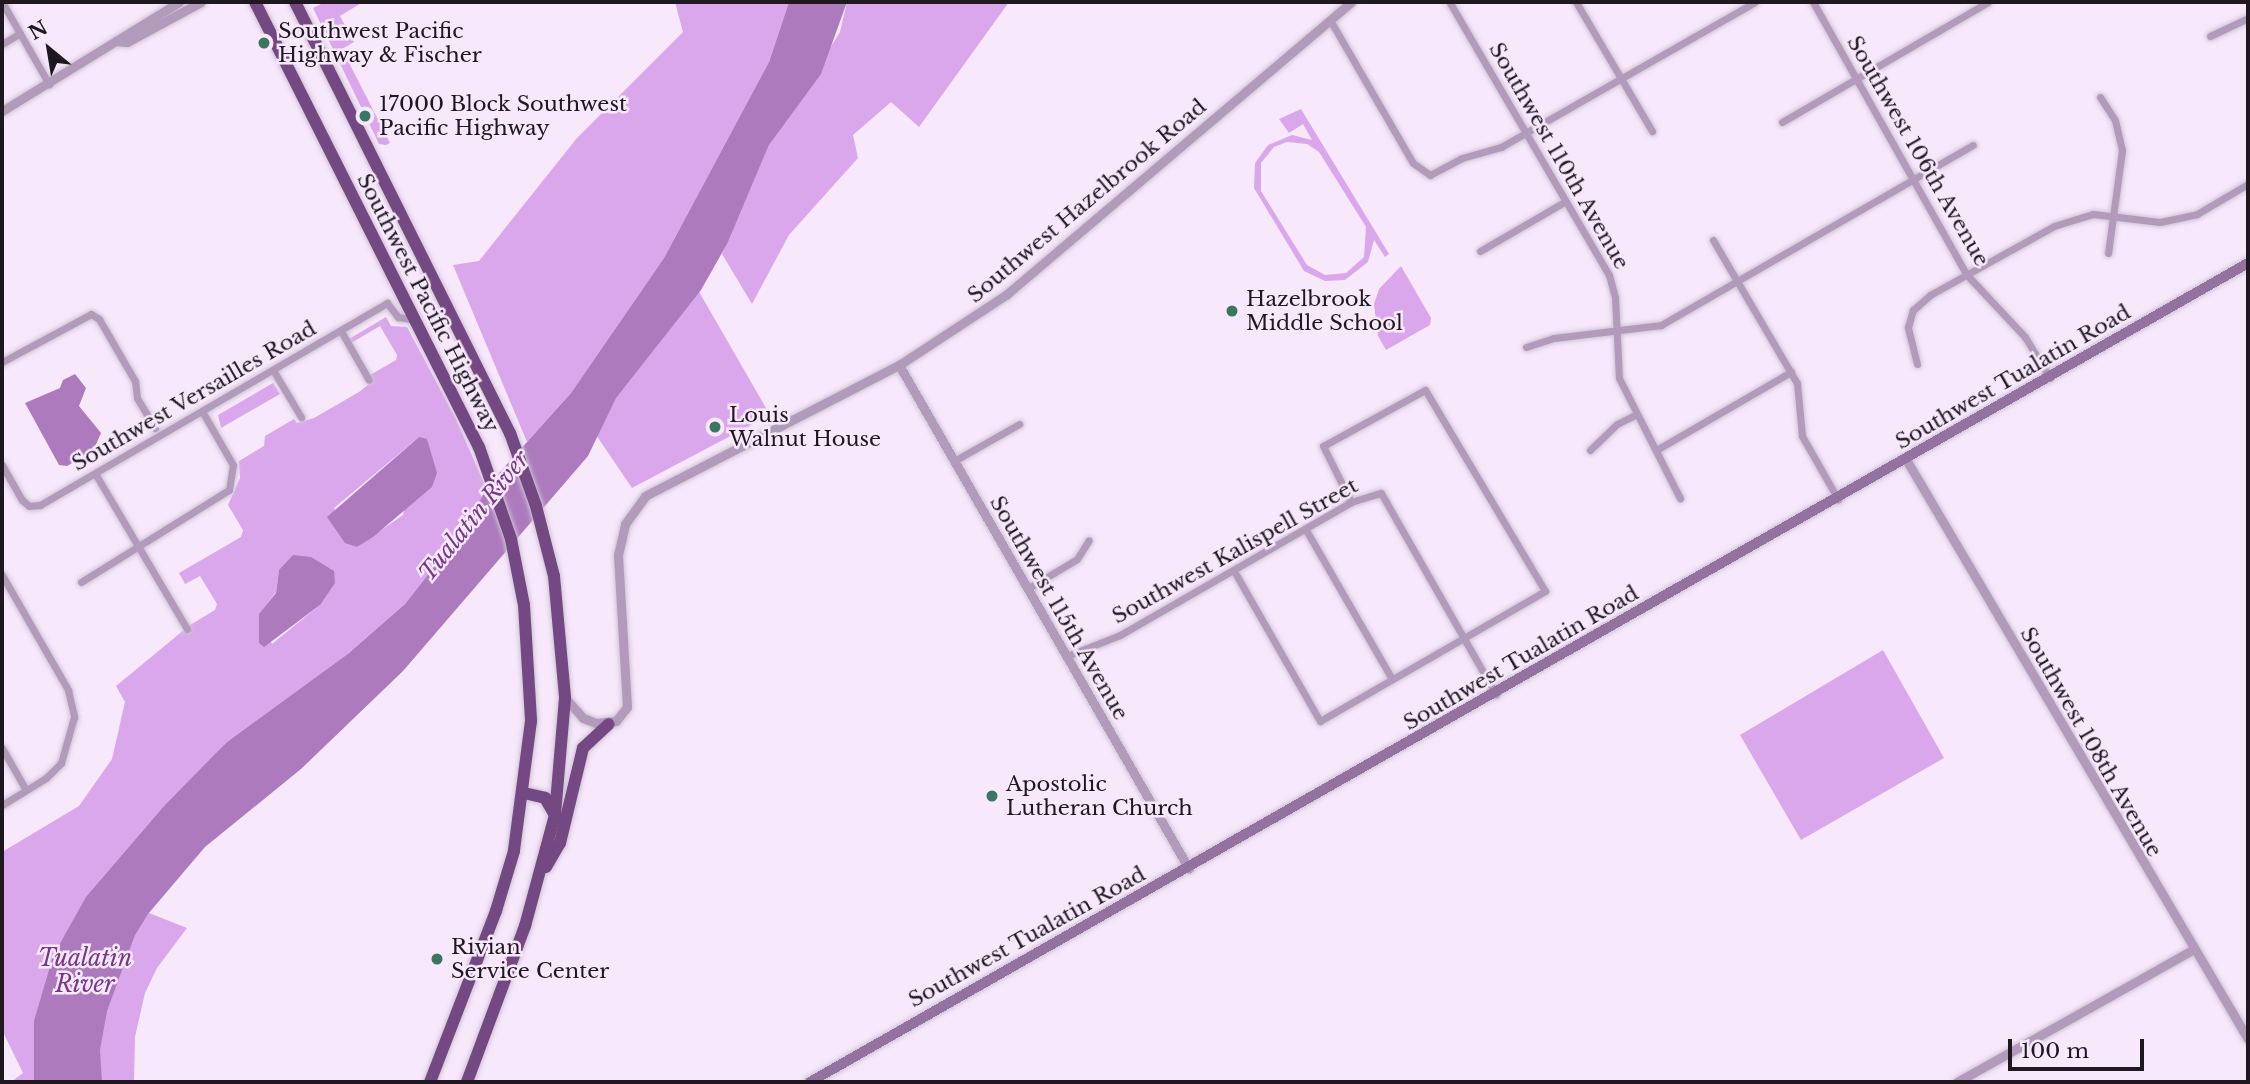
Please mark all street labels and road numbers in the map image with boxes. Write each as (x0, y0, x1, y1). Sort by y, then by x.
street label: Southwest 106th Avenue (1841, 31, 1995, 271)
street label: Southwest 110th Avenue (1483, 38, 1635, 274)
street label: Southwest Hazelbrook Road (963, 94, 1211, 308)
street label: Southwest Pacific Highway (352, 169, 504, 437)
street label: Southwest Tualatin Road (1891, 299, 2135, 455)
street label: Southwest Versailles Road (67, 315, 321, 477)
street label: Southwest Kalispell Street (1108, 473, 1362, 629)
street label: Southwest 115th Avenue (984, 491, 1134, 725)
street label: Southwest Tualatin Road (1399, 580, 1643, 736)
street label: Southwest 108th Avenue (2015, 622, 2167, 862)
street label: Southwest Tualatin Road (904, 861, 1150, 1013)

